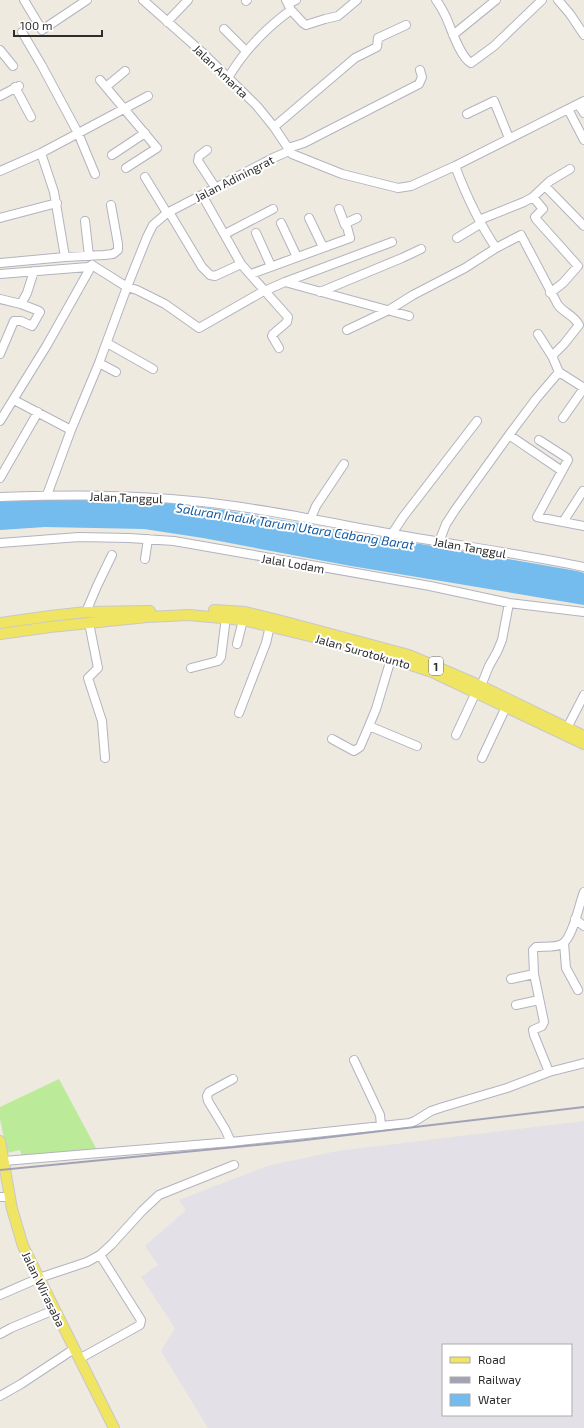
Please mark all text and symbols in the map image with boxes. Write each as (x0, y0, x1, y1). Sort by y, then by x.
scale bar (14, 12, 102, 38)
text: 100 m (20, 18, 52, 32)
street label: Jalan Amarta (191, 41, 251, 101)
street label: Jalan Adiningrat (192, 152, 276, 204)
street label: Jalan Tanggul (89, 489, 163, 505)
water label: Saluran Induk Tarum Utara Cabang Barat (175, 499, 415, 553)
street label: Jalan Tanggul (433, 534, 508, 560)
street label: Jalal Lodam (260, 551, 326, 575)
street label: Jalan Surotokunto (314, 631, 412, 671)
road number: 1 (429, 657, 443, 675)
street label: Jalan Wirasaba (20, 1249, 68, 1329)
legend (442, 1344, 572, 1416)
text: Road (478, 1352, 506, 1366)
text: Railway (478, 1372, 522, 1386)
text: Water (478, 1392, 512, 1406)

